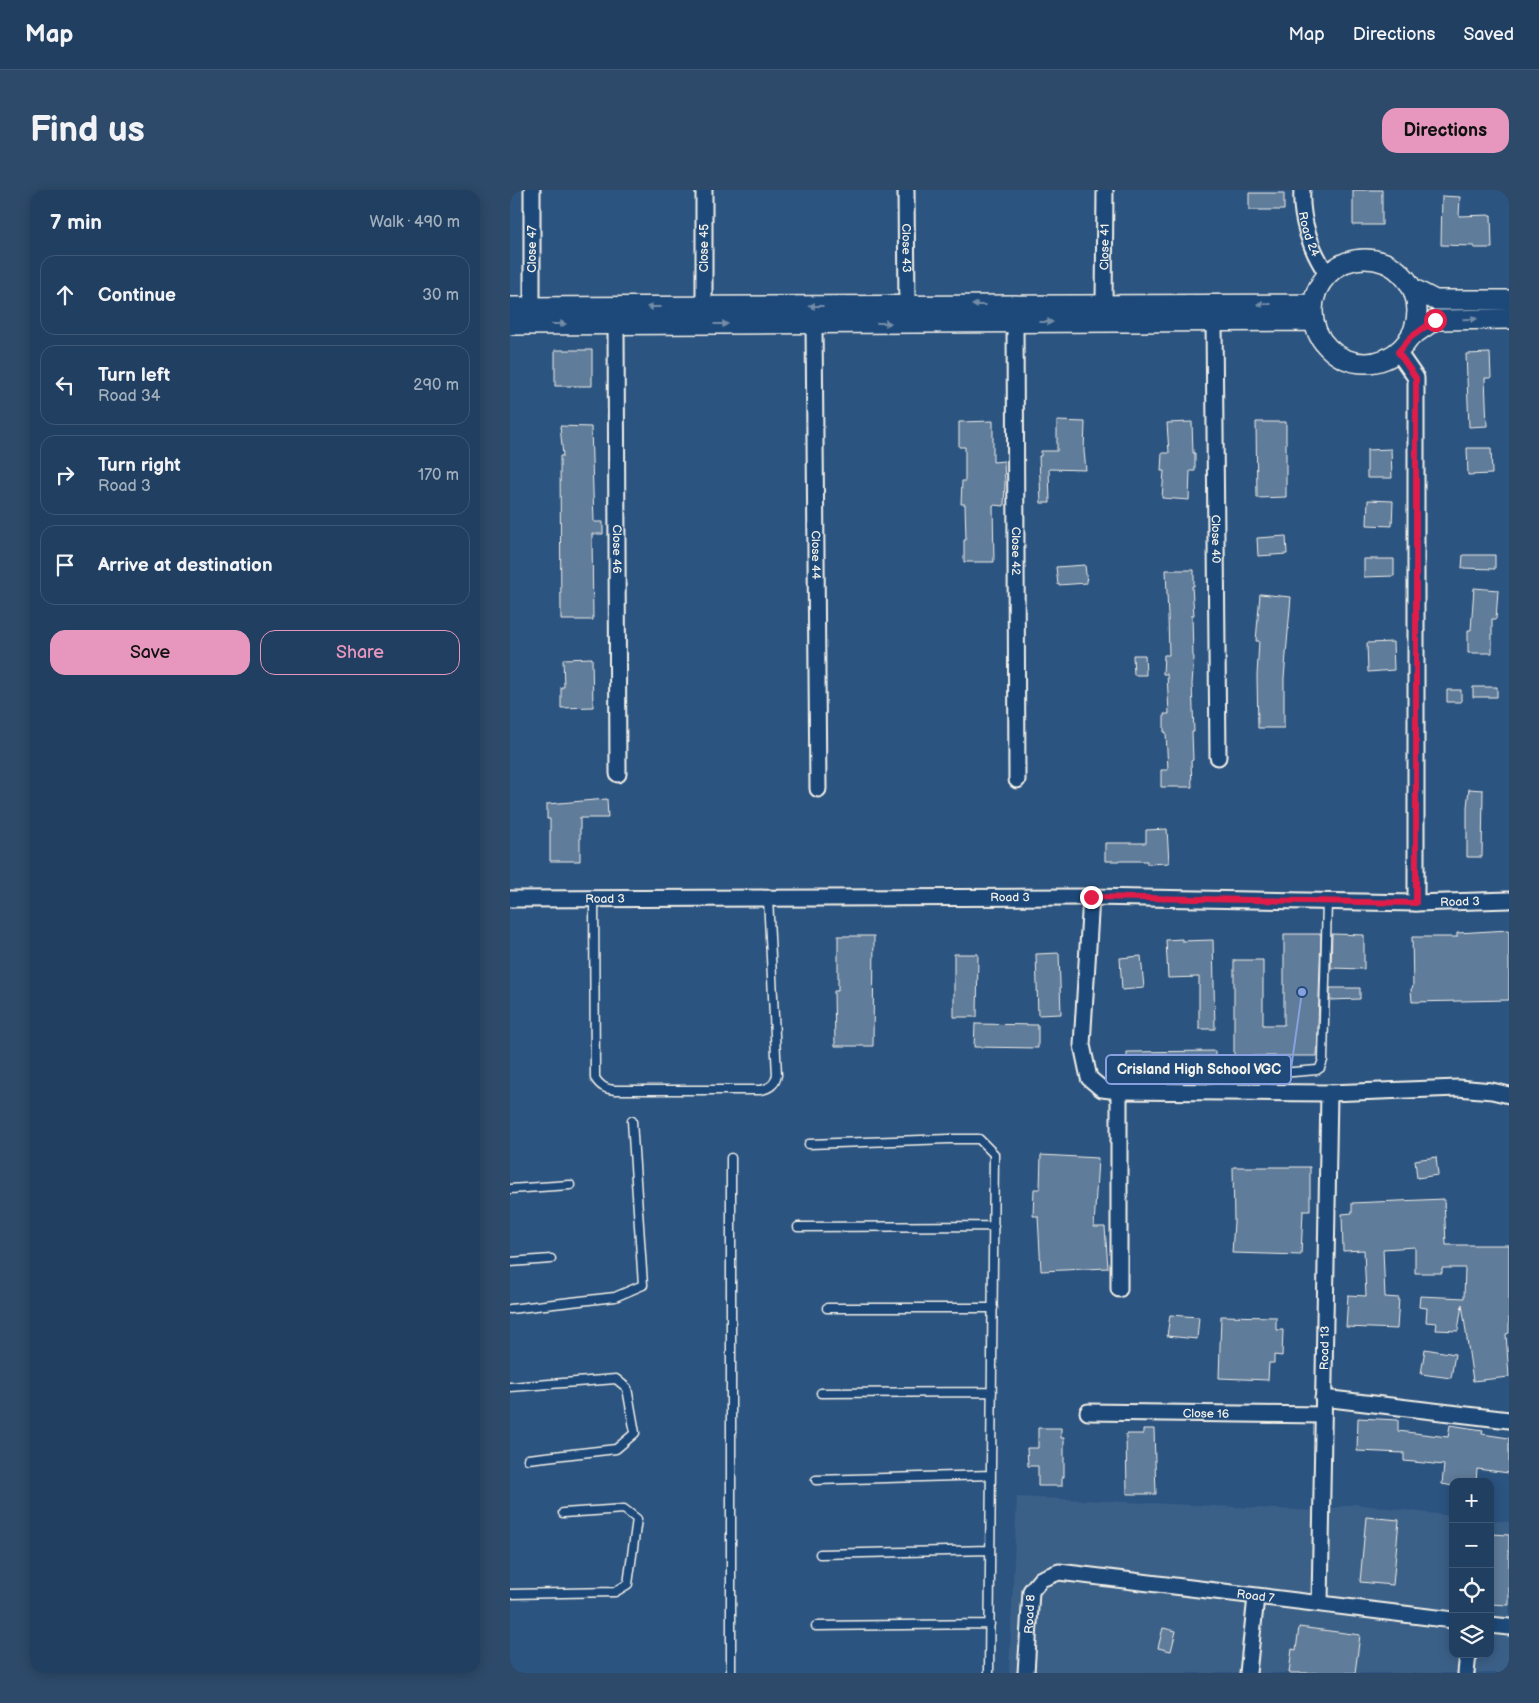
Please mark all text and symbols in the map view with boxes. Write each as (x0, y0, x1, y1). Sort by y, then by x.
text: Map (25, 20, 73, 49)
text: Map (1289, 24, 1325, 45)
text: Directions (1353, 24, 1435, 45)
text: Saved (1463, 24, 1514, 45)
button: Directions (1382, 108, 1509, 153)
text: Find us (30, 109, 145, 152)
text: 7 min (50, 210, 102, 235)
street label: Road 24 (1295, 210, 1324, 260)
text: Walk · 490 m (369, 213, 460, 232)
street label: Close 43 (899, 223, 914, 273)
street label: Close 45 (697, 224, 712, 272)
street label: Close 41 (1097, 224, 1112, 270)
street label: Close 47 (525, 225, 540, 273)
icon: ahead (51, 281, 79, 309)
text: Continue (98, 284, 176, 307)
text: 30 m (422, 286, 459, 305)
one-way arrow (1256, 300, 1272, 308)
one-way arrow (971, 301, 987, 309)
one-way arrow (808, 302, 824, 310)
one-way arrow (646, 303, 662, 311)
route start (1424, 309, 1447, 332)
one-way arrow (1462, 315, 1478, 323)
one-way arrow (1038, 318, 1054, 326)
one-way arrow (876, 319, 892, 327)
one-way arrow (551, 320, 567, 328)
one-way arrow (713, 320, 729, 328)
text: Turn left (98, 364, 170, 387)
icon: left (51, 371, 79, 399)
text: 290 m (413, 376, 459, 395)
text: Road 34 (98, 387, 161, 406)
text: Turn right (98, 454, 181, 477)
icon: right (51, 461, 79, 489)
text: 170 m (418, 466, 459, 485)
text: Road 3 (98, 477, 151, 496)
street label: Close 40 (1208, 515, 1224, 563)
street label: Close 46 (609, 524, 625, 574)
street label: Close 42 (1008, 527, 1024, 575)
street label: Close 44 (808, 530, 824, 580)
icon: arrive (51, 551, 79, 579)
text: Arrive at destination (98, 554, 273, 577)
button: Save (50, 630, 250, 675)
button: Share (260, 630, 460, 675)
route end (1080, 886, 1103, 909)
street label: Road 3 (990, 890, 1030, 905)
street label: Road 3 (585, 891, 625, 906)
street label: Road 3 (1440, 893, 1480, 910)
callout: Crisland High School VGC (1106, 1055, 1291, 1084)
text: Crisland High School VGC (1117, 1061, 1281, 1078)
street label: Road 13 (1317, 1326, 1332, 1370)
street label: Close 16 (1183, 1406, 1229, 1421)
map controls (1449, 1478, 1494, 1658)
button: + (1449, 1478, 1494, 1523)
button: − (1449, 1523, 1494, 1568)
button: locate (1449, 1568, 1494, 1613)
street label: Road 7 (1236, 1586, 1275, 1606)
street label: Road 8 (1021, 1594, 1038, 1634)
button: layers (1449, 1613, 1494, 1658)

